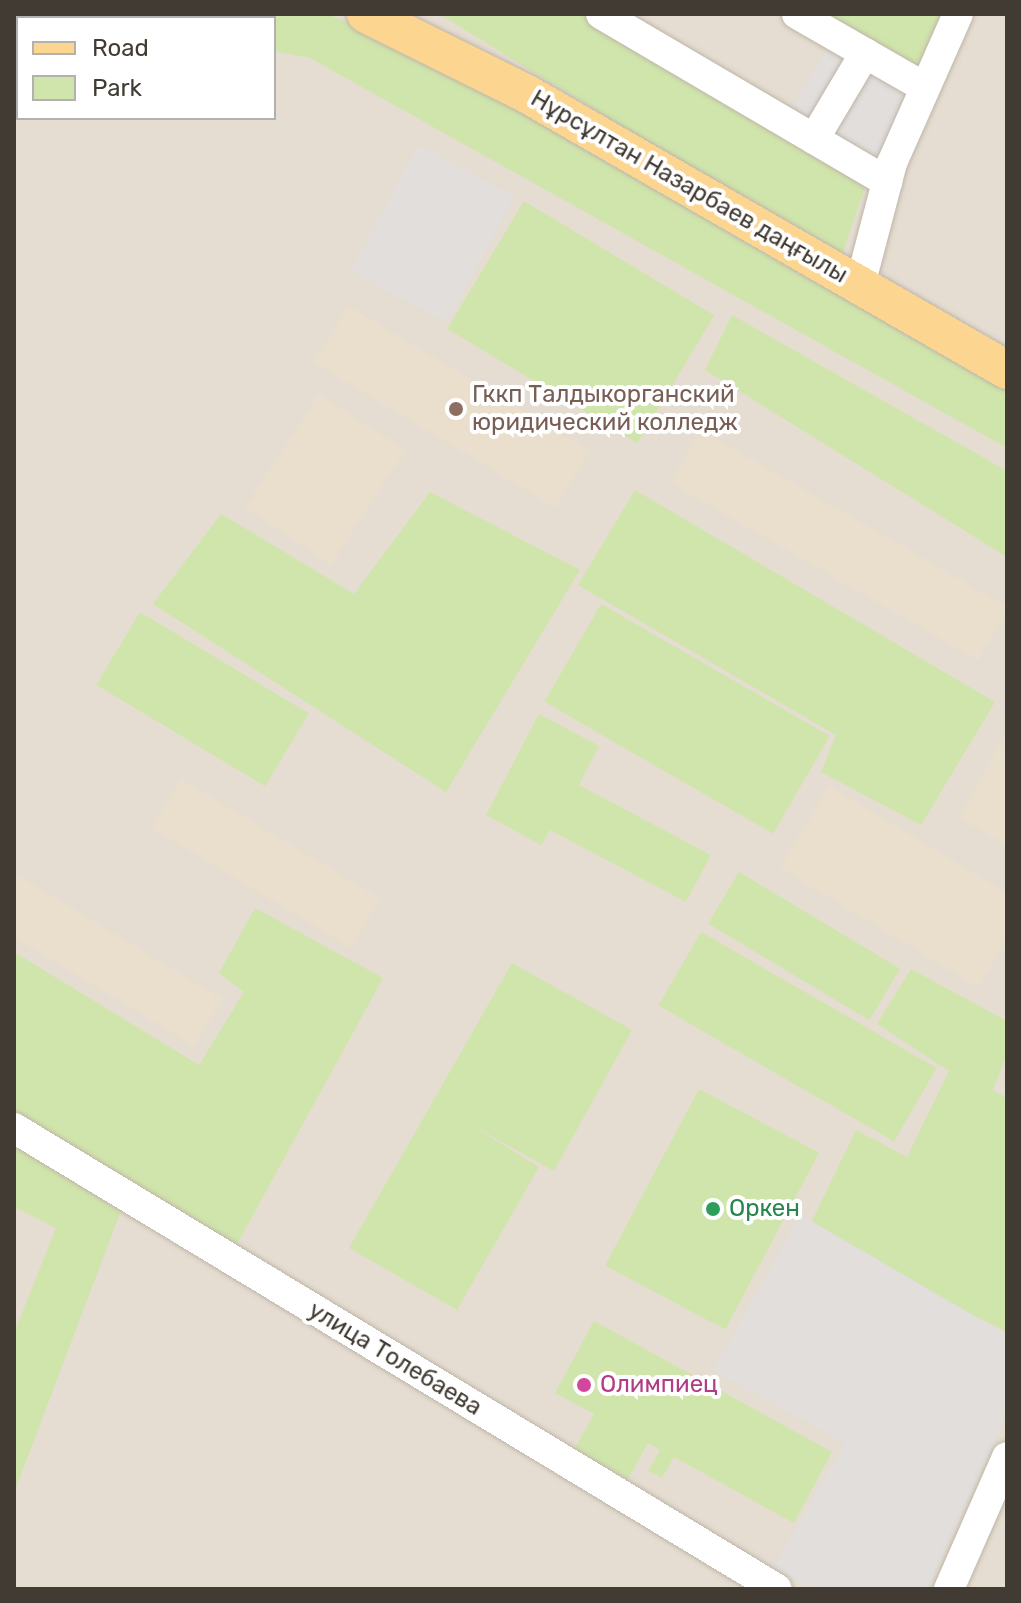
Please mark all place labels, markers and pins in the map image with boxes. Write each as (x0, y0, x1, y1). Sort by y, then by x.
place label: Гккп Талдыкорганский юридический колледж (472, 381, 738, 437)
marker: Гккп Талдыкорганский юридический колледж (447, 400, 465, 418)
place label: Оркен (729, 1195, 800, 1223)
marker: Оркен (704, 1200, 722, 1218)
place label: Олимпиец (600, 1371, 718, 1399)
marker: Олимпиец (575, 1376, 593, 1394)

